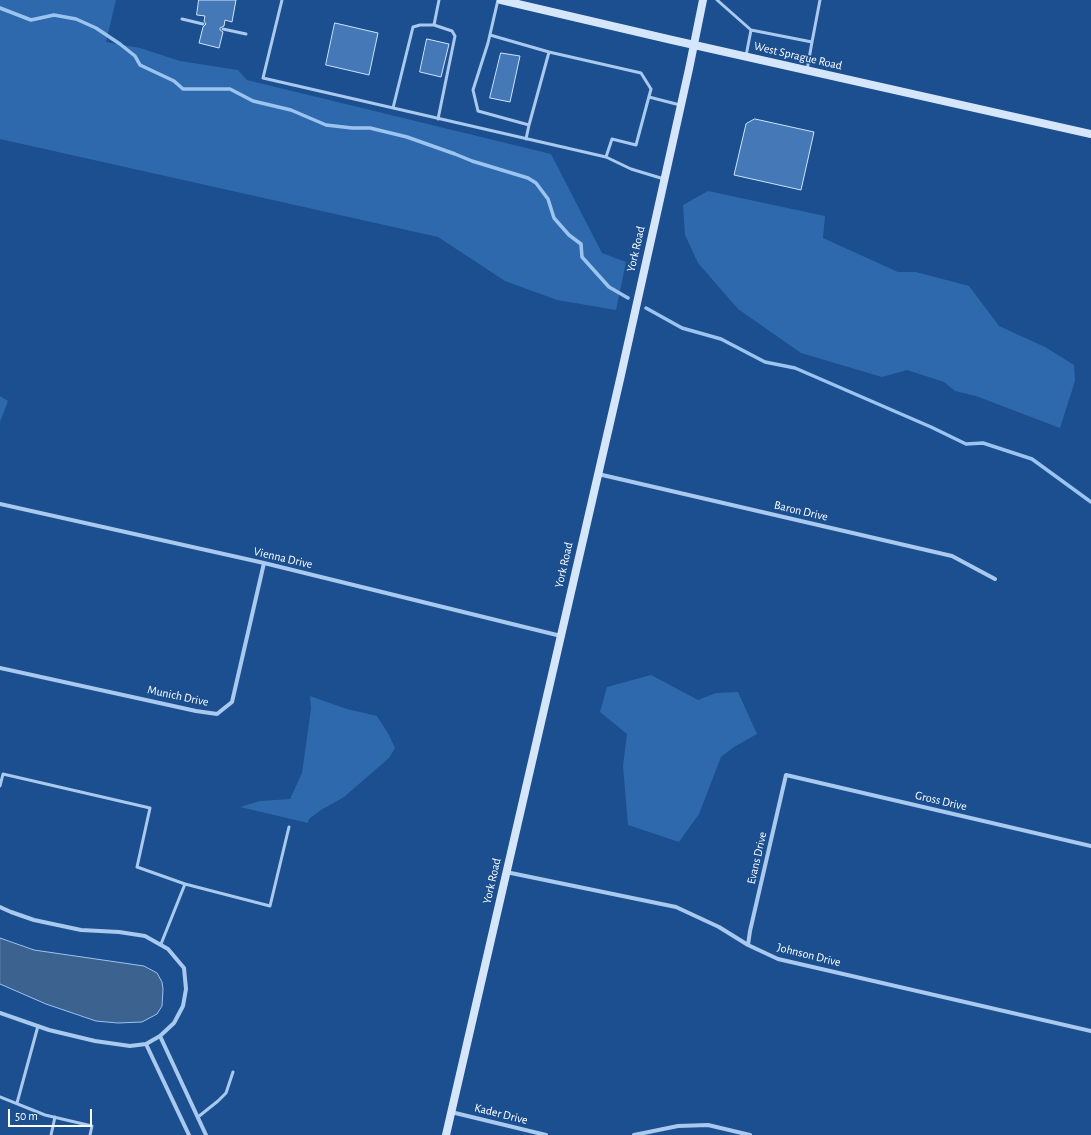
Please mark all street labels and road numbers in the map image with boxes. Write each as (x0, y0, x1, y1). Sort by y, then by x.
street label: West Sprague Road (752, 39, 844, 73)
street label: York Road (624, 225, 648, 273)
street label: Baron Drive (773, 498, 829, 524)
street label: York Road (552, 541, 576, 589)
street label: Vienna Drive (252, 544, 314, 572)
street label: Munich Drive (146, 682, 210, 710)
street label: Gross Drive (914, 788, 968, 814)
street label: Evans Drive (744, 830, 770, 886)
street label: York Road (480, 857, 504, 905)
street label: Johnson Drive (776, 940, 842, 970)
street label: Kader Drive (473, 1100, 529, 1128)

